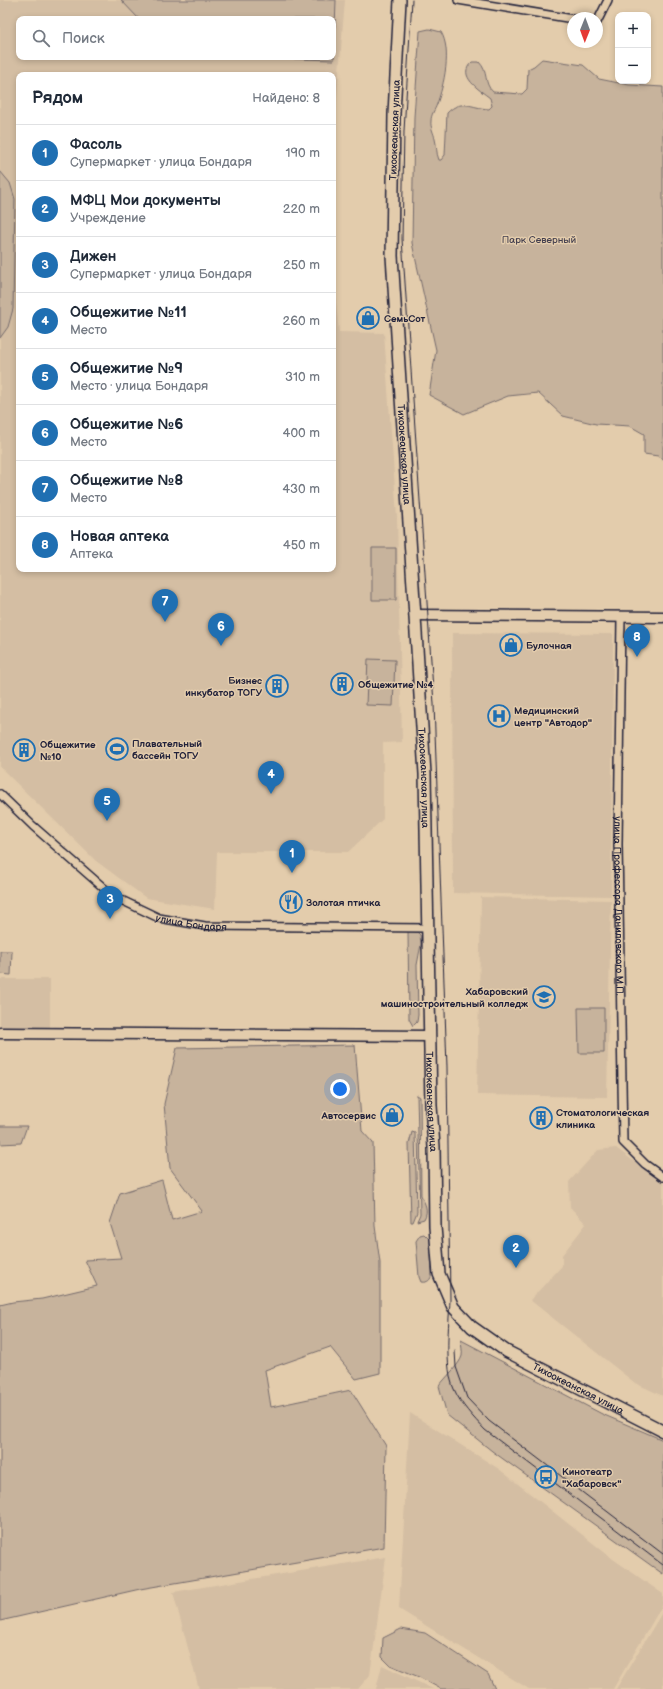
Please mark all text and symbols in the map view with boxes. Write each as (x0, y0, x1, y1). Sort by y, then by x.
north arrow (567, 12, 603, 48)
map controls (615, 12, 651, 84)
button: + (615, 12, 651, 48)
search box (16, 16, 336, 60)
icon: search (30, 27, 52, 49)
text: Поиск (62, 29, 105, 48)
button: − (615, 48, 651, 84)
street label: Тихоокеанская улица (387, 79, 403, 181)
text: Рядом (32, 88, 83, 108)
text: Найдено: 8 (252, 90, 320, 106)
text: Фасоль (70, 135, 122, 154)
text: 1 (42, 145, 48, 161)
text: 190 m (286, 145, 320, 161)
text: Супермаркет · улица Бондаря (70, 154, 252, 170)
text: МФЦ Мои документы (70, 191, 221, 210)
text: 2 (41, 201, 49, 217)
text: 220 m (283, 201, 320, 217)
text: Учреждение (70, 210, 146, 226)
park label: Парк Северный (502, 234, 576, 246)
text: Дижен (70, 247, 116, 266)
text: 3 (41, 257, 49, 273)
text: 250 m (283, 257, 320, 273)
text: Супермаркет · улица Бондаря (70, 266, 252, 282)
text: Общежитие №11 (70, 303, 187, 322)
shop icon: СемьСот (355, 305, 381, 331)
text: 4 (41, 313, 49, 329)
text: 260 m (282, 313, 320, 329)
place label: СемьСот (384, 313, 426, 325)
text: Место (70, 322, 107, 338)
text: Общежитие №9 (70, 359, 183, 378)
text: 5 (41, 369, 49, 385)
text: 310 m (285, 369, 320, 385)
text: Место · улица Бондаря (70, 378, 208, 394)
street label: Тихоокеанская улица (394, 404, 413, 505)
text: Общежитие №6 (70, 415, 183, 434)
text: 6 (41, 425, 49, 441)
text: 400 m (283, 425, 320, 441)
text: Место (70, 434, 107, 450)
text: Общежитие №8 (70, 471, 183, 490)
text: 7 (41, 481, 49, 497)
text: 430 m (282, 481, 320, 497)
text: Место (70, 490, 107, 506)
text: Новая аптека (70, 527, 169, 546)
text: 8 (41, 537, 49, 553)
text: 450 m (283, 537, 320, 553)
text: Аптека (70, 546, 113, 562)
pin: 7 (152, 589, 178, 622)
pin: 6 (208, 613, 234, 646)
pin: 8 (624, 624, 650, 657)
shop icon: Булочная (498, 632, 524, 658)
place label: Булочная (526, 640, 572, 652)
building icon: Общежитие №4 (329, 671, 355, 697)
building icon: Бизнес инкубатор ТОГУ (264, 673, 290, 699)
place label: Бизнес инкубатор ТОГУ (185, 675, 263, 699)
place label: Общежитие №4 (358, 679, 433, 691)
hospital icon: Медицинский центр "Автодор" (486, 703, 512, 729)
place label: Медицинский центр "Автодор" (514, 705, 592, 729)
street label: Тихоокеанская улица (415, 727, 431, 828)
sports icon: Плавательный бассейн ТОГУ (104, 736, 130, 762)
building icon: Общежитие №10 (11, 737, 37, 763)
place label: Плавательный бассейн ТОГУ (132, 738, 202, 762)
place label: Общежитие №10 (40, 739, 96, 763)
pin: 4 (258, 761, 284, 794)
pin: 5 (94, 788, 120, 821)
street label: улица Профессора Даниловского М.П. (611, 816, 626, 996)
pin: 1 (279, 840, 305, 873)
pin: 3 (97, 886, 123, 919)
restaurant icon: Золотая птичка (278, 889, 304, 915)
place label: Золотая птичка (306, 897, 380, 909)
street label: улица Бондаря (153, 912, 227, 933)
school or university icon: Хабаровский машиностроительный колледж (531, 984, 557, 1010)
place label: Хабаровский машиностроительный колледж (381, 986, 529, 1010)
street label: Тихоокеанская улица (423, 1051, 439, 1152)
your location (330, 1079, 350, 1099)
shop icon: Автосервис (379, 1102, 405, 1128)
building icon: Стоматологическая клиника (528, 1105, 554, 1131)
place label: Стоматологическая клиника (556, 1107, 649, 1131)
place label: Автосервис (321, 1110, 376, 1122)
pin: 2 (503, 1235, 529, 1268)
street label: Тихоокеанская улица (530, 1361, 626, 1417)
bus stop icon: Кинотеатр "Хабаровск" (533, 1464, 559, 1490)
place label: Кинотеатр "Хабаровск" (562, 1466, 622, 1490)

